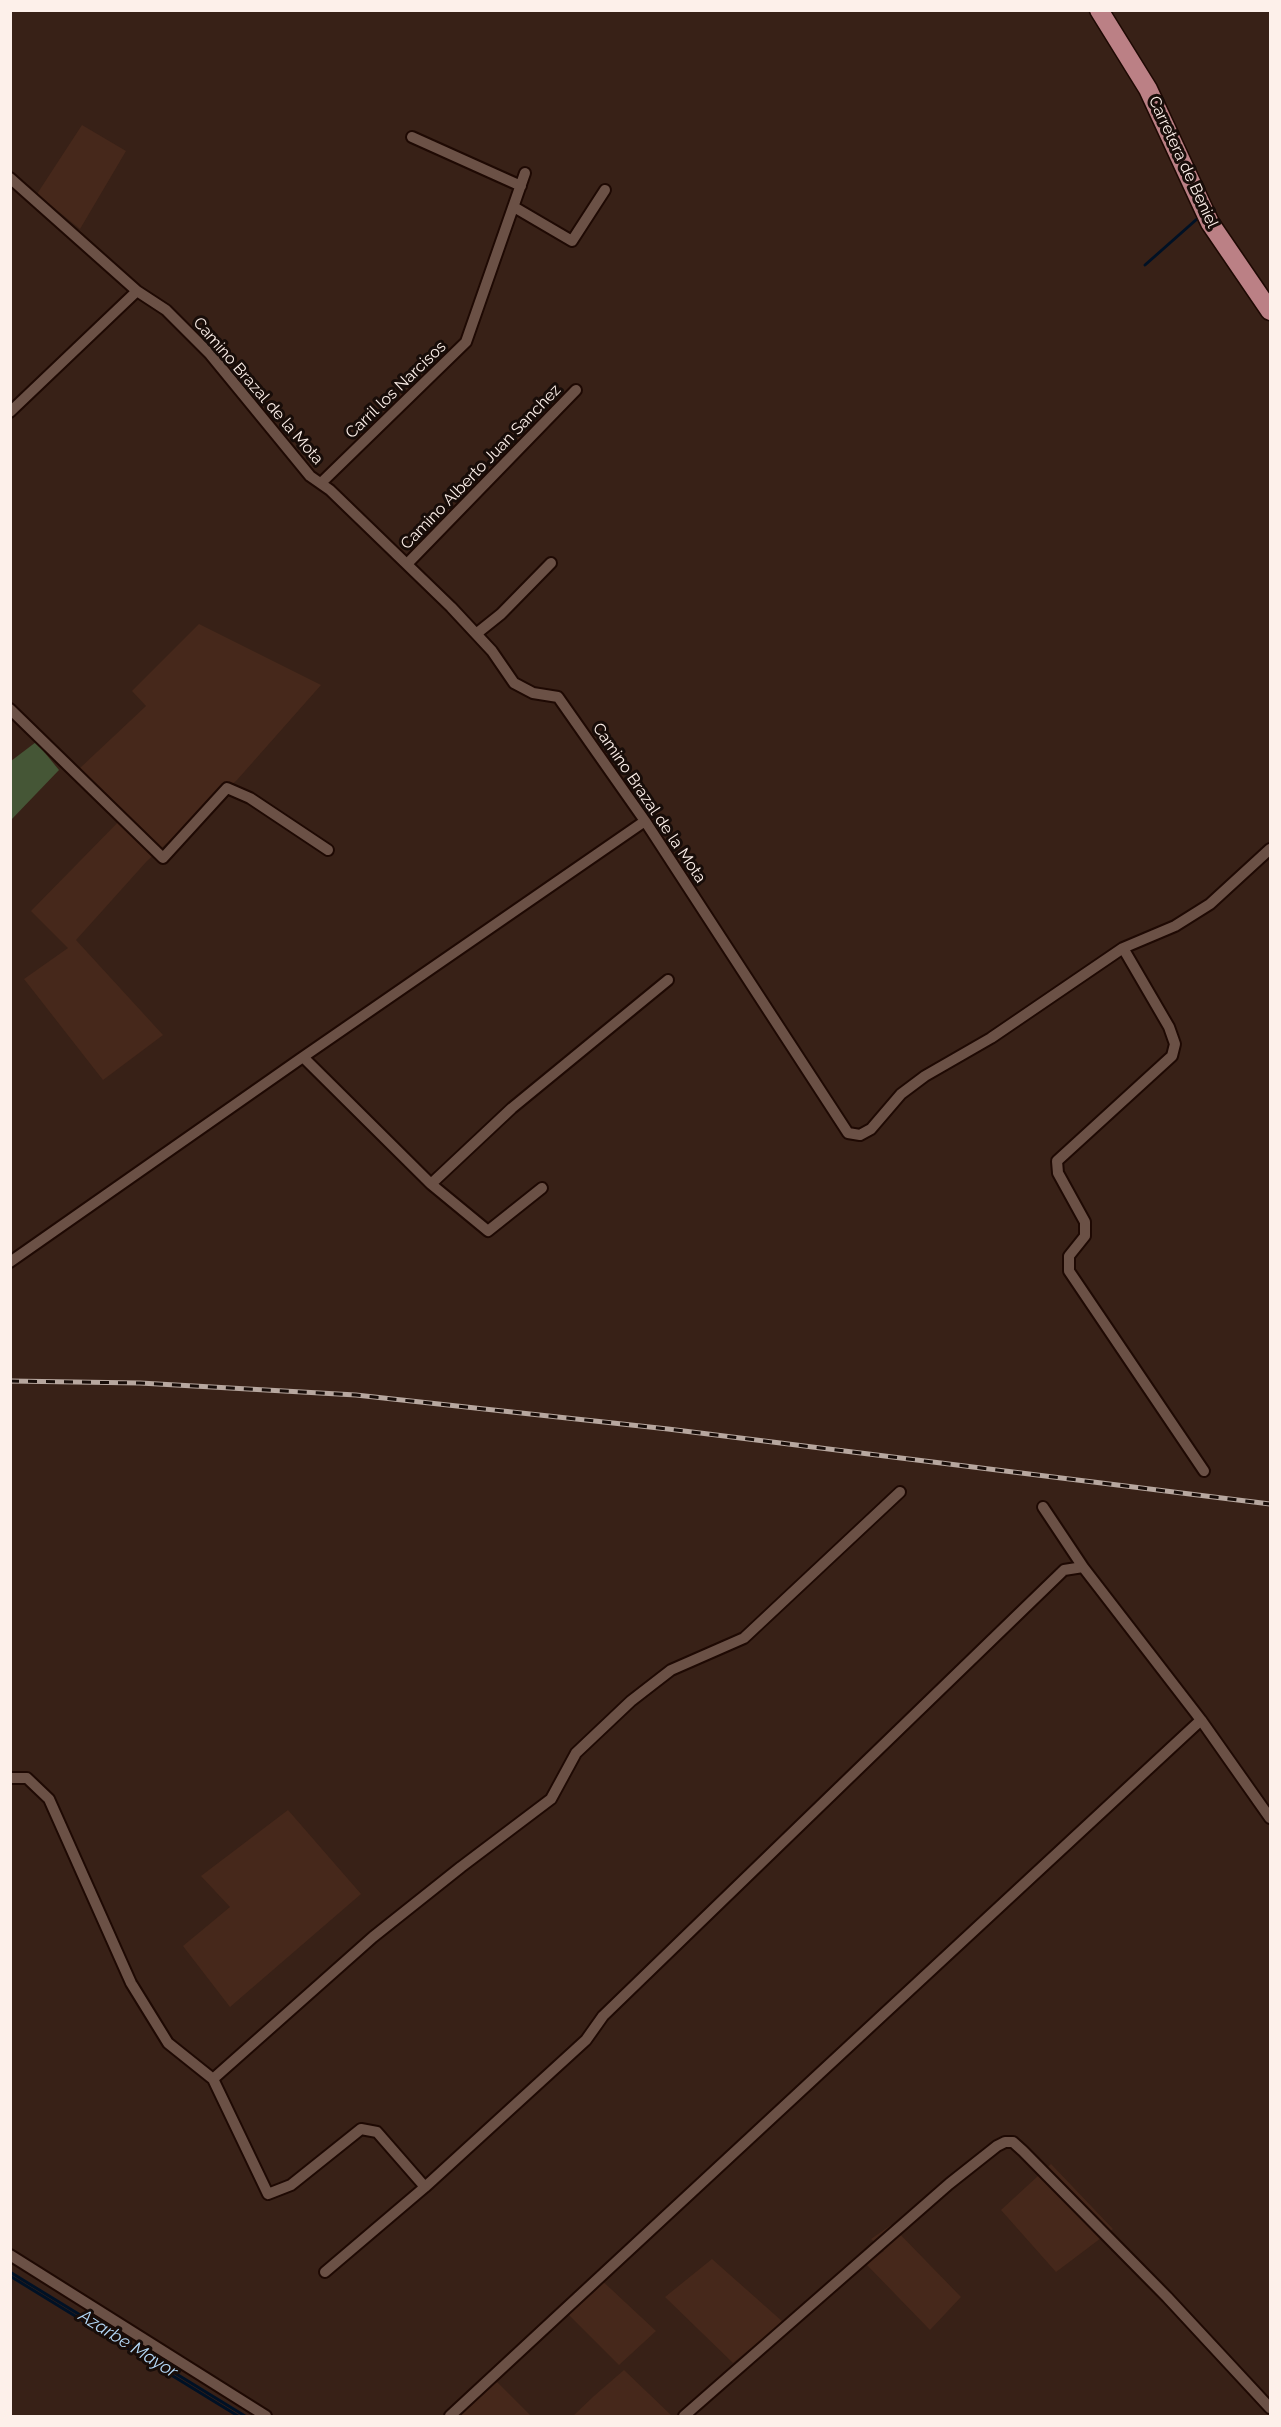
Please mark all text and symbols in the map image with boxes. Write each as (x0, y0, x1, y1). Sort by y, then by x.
street label: Carretera de Beniel (1144, 93, 1222, 231)
street label: Camino Brazal de la Mota (189, 313, 327, 469)
street label: Carril los Narcisos (342, 337, 450, 443)
street label: Camino Alberto Juan Sanchez (397, 380, 565, 554)
street label: Camino Brazal de la Mota (588, 719, 710, 887)
water label: Azarbe Mayor (75, 2305, 181, 2383)

